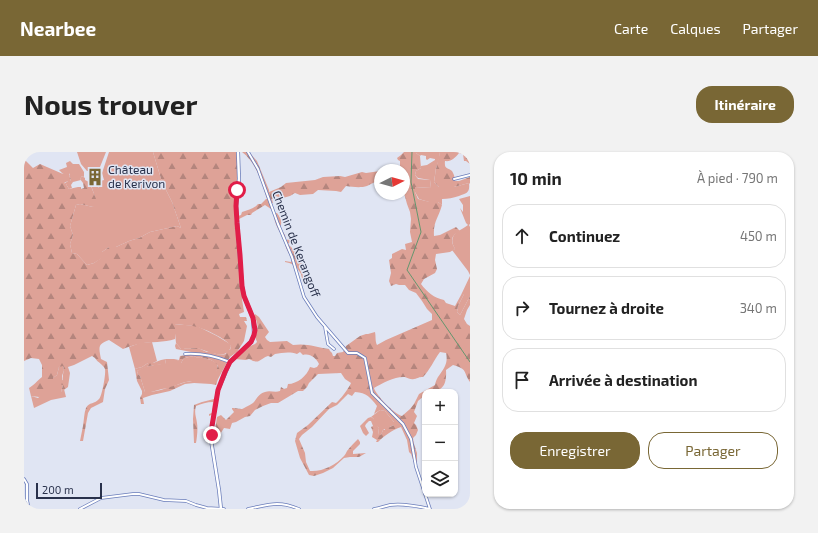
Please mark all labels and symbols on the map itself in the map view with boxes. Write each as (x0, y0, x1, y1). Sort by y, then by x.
place label: Château de Kerivon (108, 162, 165, 190)
north arrow (374, 164, 410, 200)
building icon: Château de Kerivon (85, 167, 105, 187)
route start (228, 181, 246, 199)
street label: Chemin de Kerangoff (270, 188, 324, 299)
route end (203, 426, 221, 444)
scale bar (36, 481, 102, 500)

